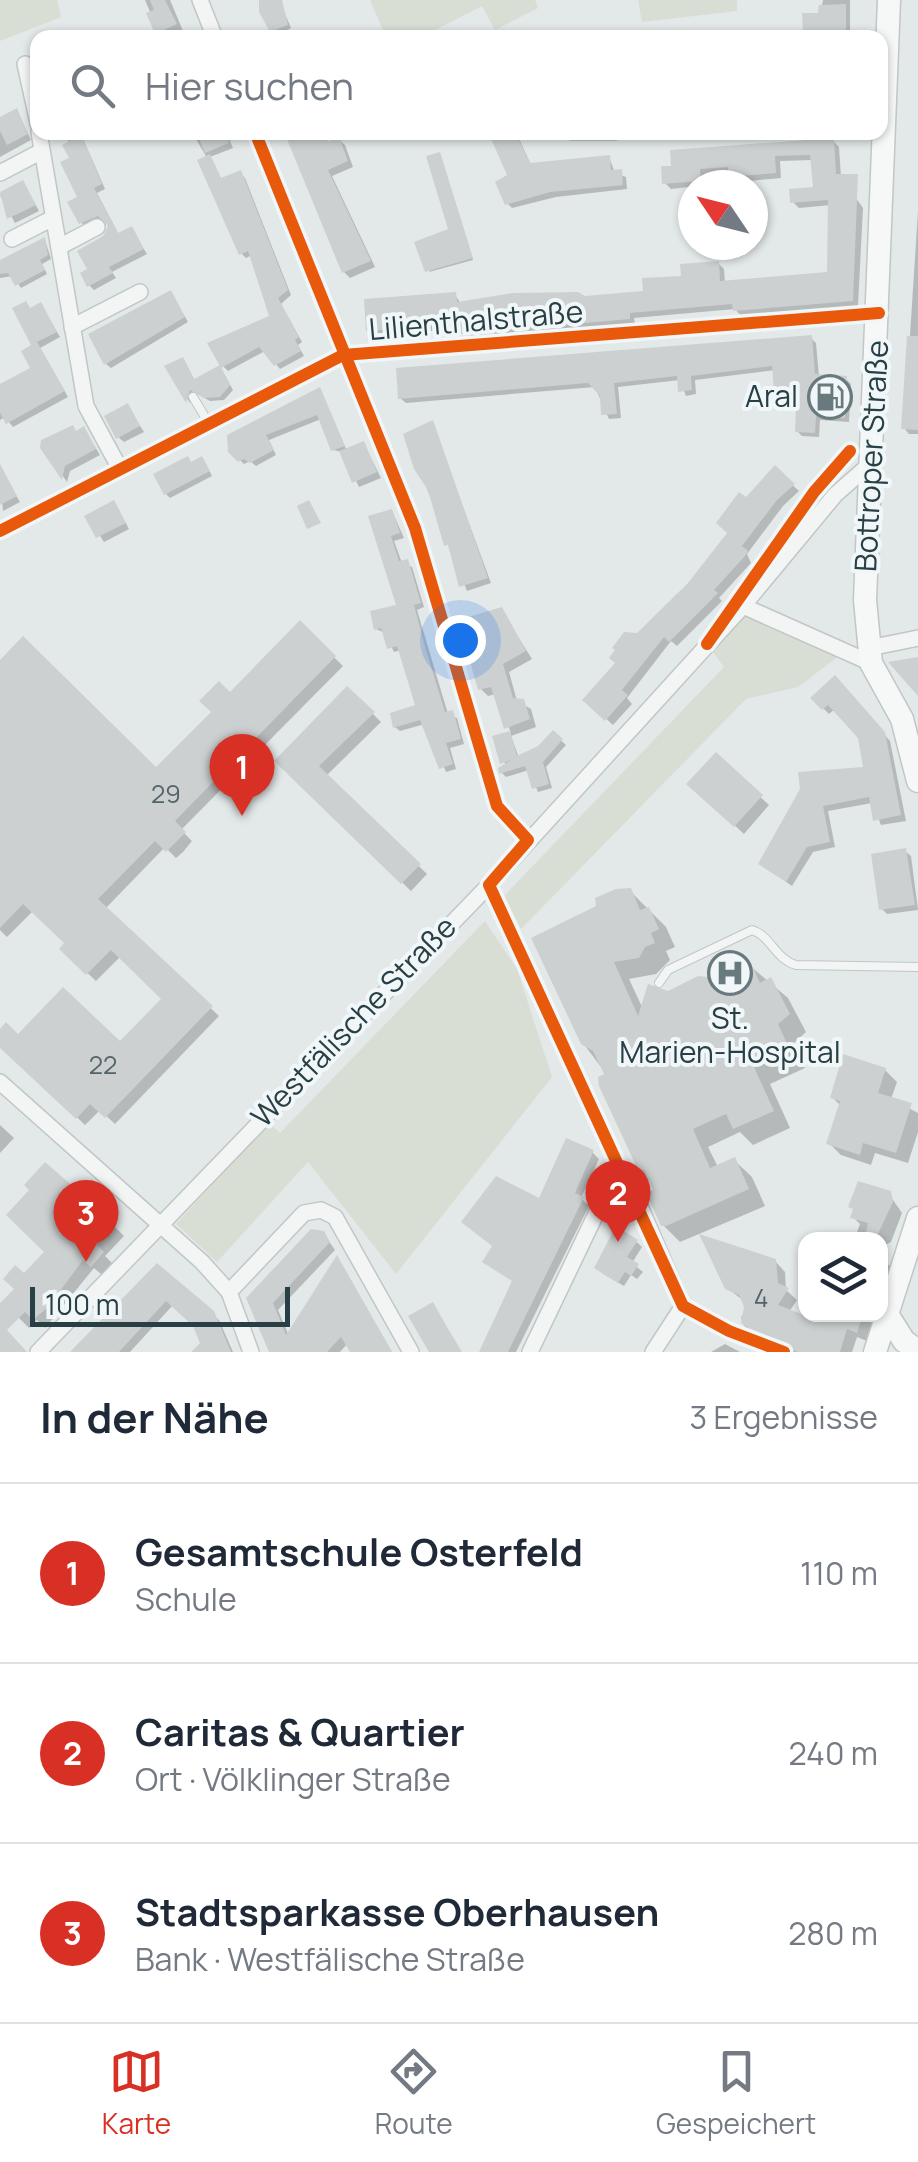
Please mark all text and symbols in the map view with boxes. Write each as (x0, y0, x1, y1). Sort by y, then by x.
search box (30, 30, 888, 140)
icon: search (65, 58, 120, 113)
text: Hier suchen (145, 59, 354, 111)
north arrow (678, 170, 768, 260)
street label: Lilienthalstraße (367, 290, 585, 349)
street label: Bottroper Straße (844, 339, 897, 573)
fuel station icon: Aral (807, 374, 853, 420)
place label: Aral (745, 375, 798, 416)
your location (435, 615, 486, 666)
pin: 1 (210, 734, 274, 816)
house number: 29 (151, 776, 181, 811)
street label: Westfälische Straße (241, 906, 465, 1136)
hospital icon: St. Marien-Hospital (707, 950, 753, 996)
place label: St. Marien-Hospital (619, 997, 841, 1072)
house number: 22 (89, 1047, 117, 1082)
pin: 2 (586, 1160, 650, 1242)
pin: 3 (54, 1180, 118, 1262)
map controls (798, 1232, 888, 1322)
button: layers (798, 1232, 888, 1322)
house number: 4 (754, 1280, 768, 1315)
scale bar (30, 1282, 290, 1326)
text: 100 m (45, 1285, 119, 1323)
text: In der Nähe (40, 1388, 269, 1446)
text: 3 Ergebnisse (689, 1395, 878, 1439)
text: Gesamtschule Osterfeld (135, 1525, 583, 1577)
text: 1 (65, 1551, 80, 1595)
text: 110 m (800, 1551, 878, 1595)
text: Schule (135, 1577, 237, 1621)
text: Caritas & Quartier (135, 1705, 465, 1757)
text: 2 (63, 1731, 82, 1775)
text: 240 m (788, 1731, 878, 1775)
text: Ort · Völklinger Straße (135, 1757, 451, 1801)
text: Stadtsparkasse Oberhausen (135, 1885, 659, 1937)
text: 3 (63, 1911, 82, 1955)
text: 280 m (788, 1911, 878, 1955)
text: Bank · Westfälische Straße (135, 1937, 525, 1981)
tab: Karte (102, 2044, 171, 2142)
tab: Route (375, 2044, 453, 2142)
tab: Gespeichert (656, 2044, 816, 2142)

